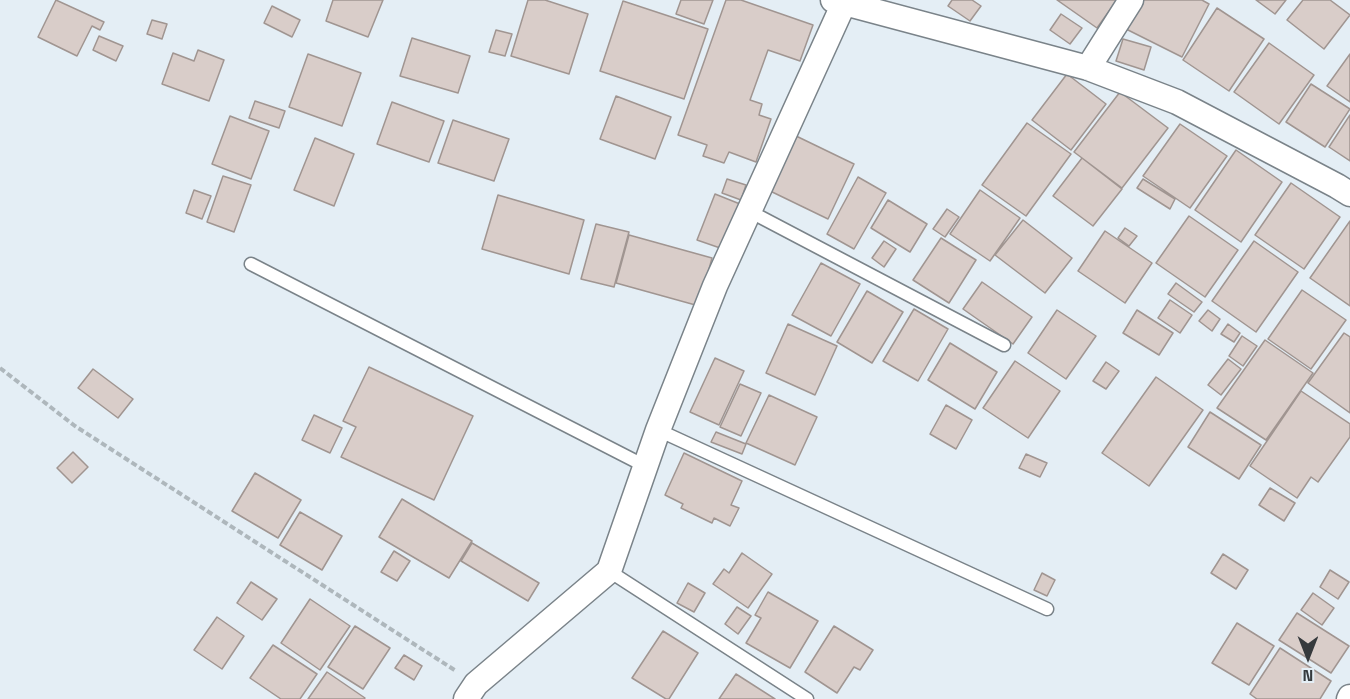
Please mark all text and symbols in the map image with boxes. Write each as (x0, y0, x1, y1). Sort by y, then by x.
north arrow (1278, 627, 1338, 687)
text: N (1303, 665, 1313, 686)

